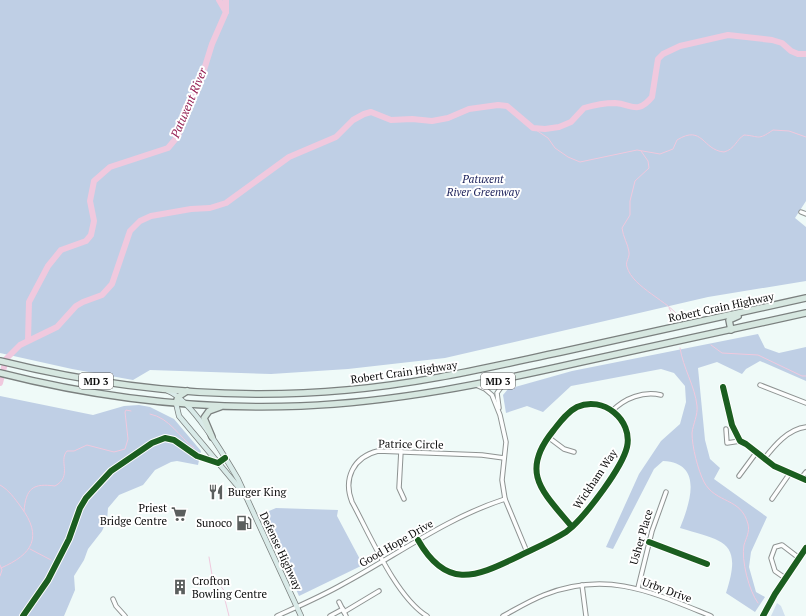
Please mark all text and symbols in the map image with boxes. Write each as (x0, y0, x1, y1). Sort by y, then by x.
water label: Patuxent River (167, 64, 210, 141)
park label: Patuxent River Greenway (446, 172, 520, 199)
street label: Robert Crain Highway (667, 289, 775, 325)
street label: Robert Crain Highway (350, 358, 459, 386)
road number: MD 3 (79, 373, 113, 389)
road number: MD 3 (481, 373, 515, 389)
street label: Patrice Circle (378, 436, 444, 452)
street label: Wickham Way (570, 446, 620, 512)
restaurant icon: Burger King (207, 483, 225, 501)
place label: Burger King (228, 485, 286, 499)
place label: Priest Bridge Centre (100, 501, 167, 528)
supermarket icon: Priest Bridge Centre (170, 505, 188, 523)
street label: Usher Place (626, 507, 656, 566)
street label: Defense Highway (257, 510, 305, 593)
fuel station icon: Sunoco (235, 514, 253, 532)
place label: Sunoco (196, 516, 232, 530)
street label: Good Hope Drive (356, 516, 436, 570)
place label: Crofton Bowling Centre (192, 574, 268, 601)
street label: Urby Drive (640, 575, 694, 606)
building icon: Crofton Bowling Centre (171, 578, 189, 596)

